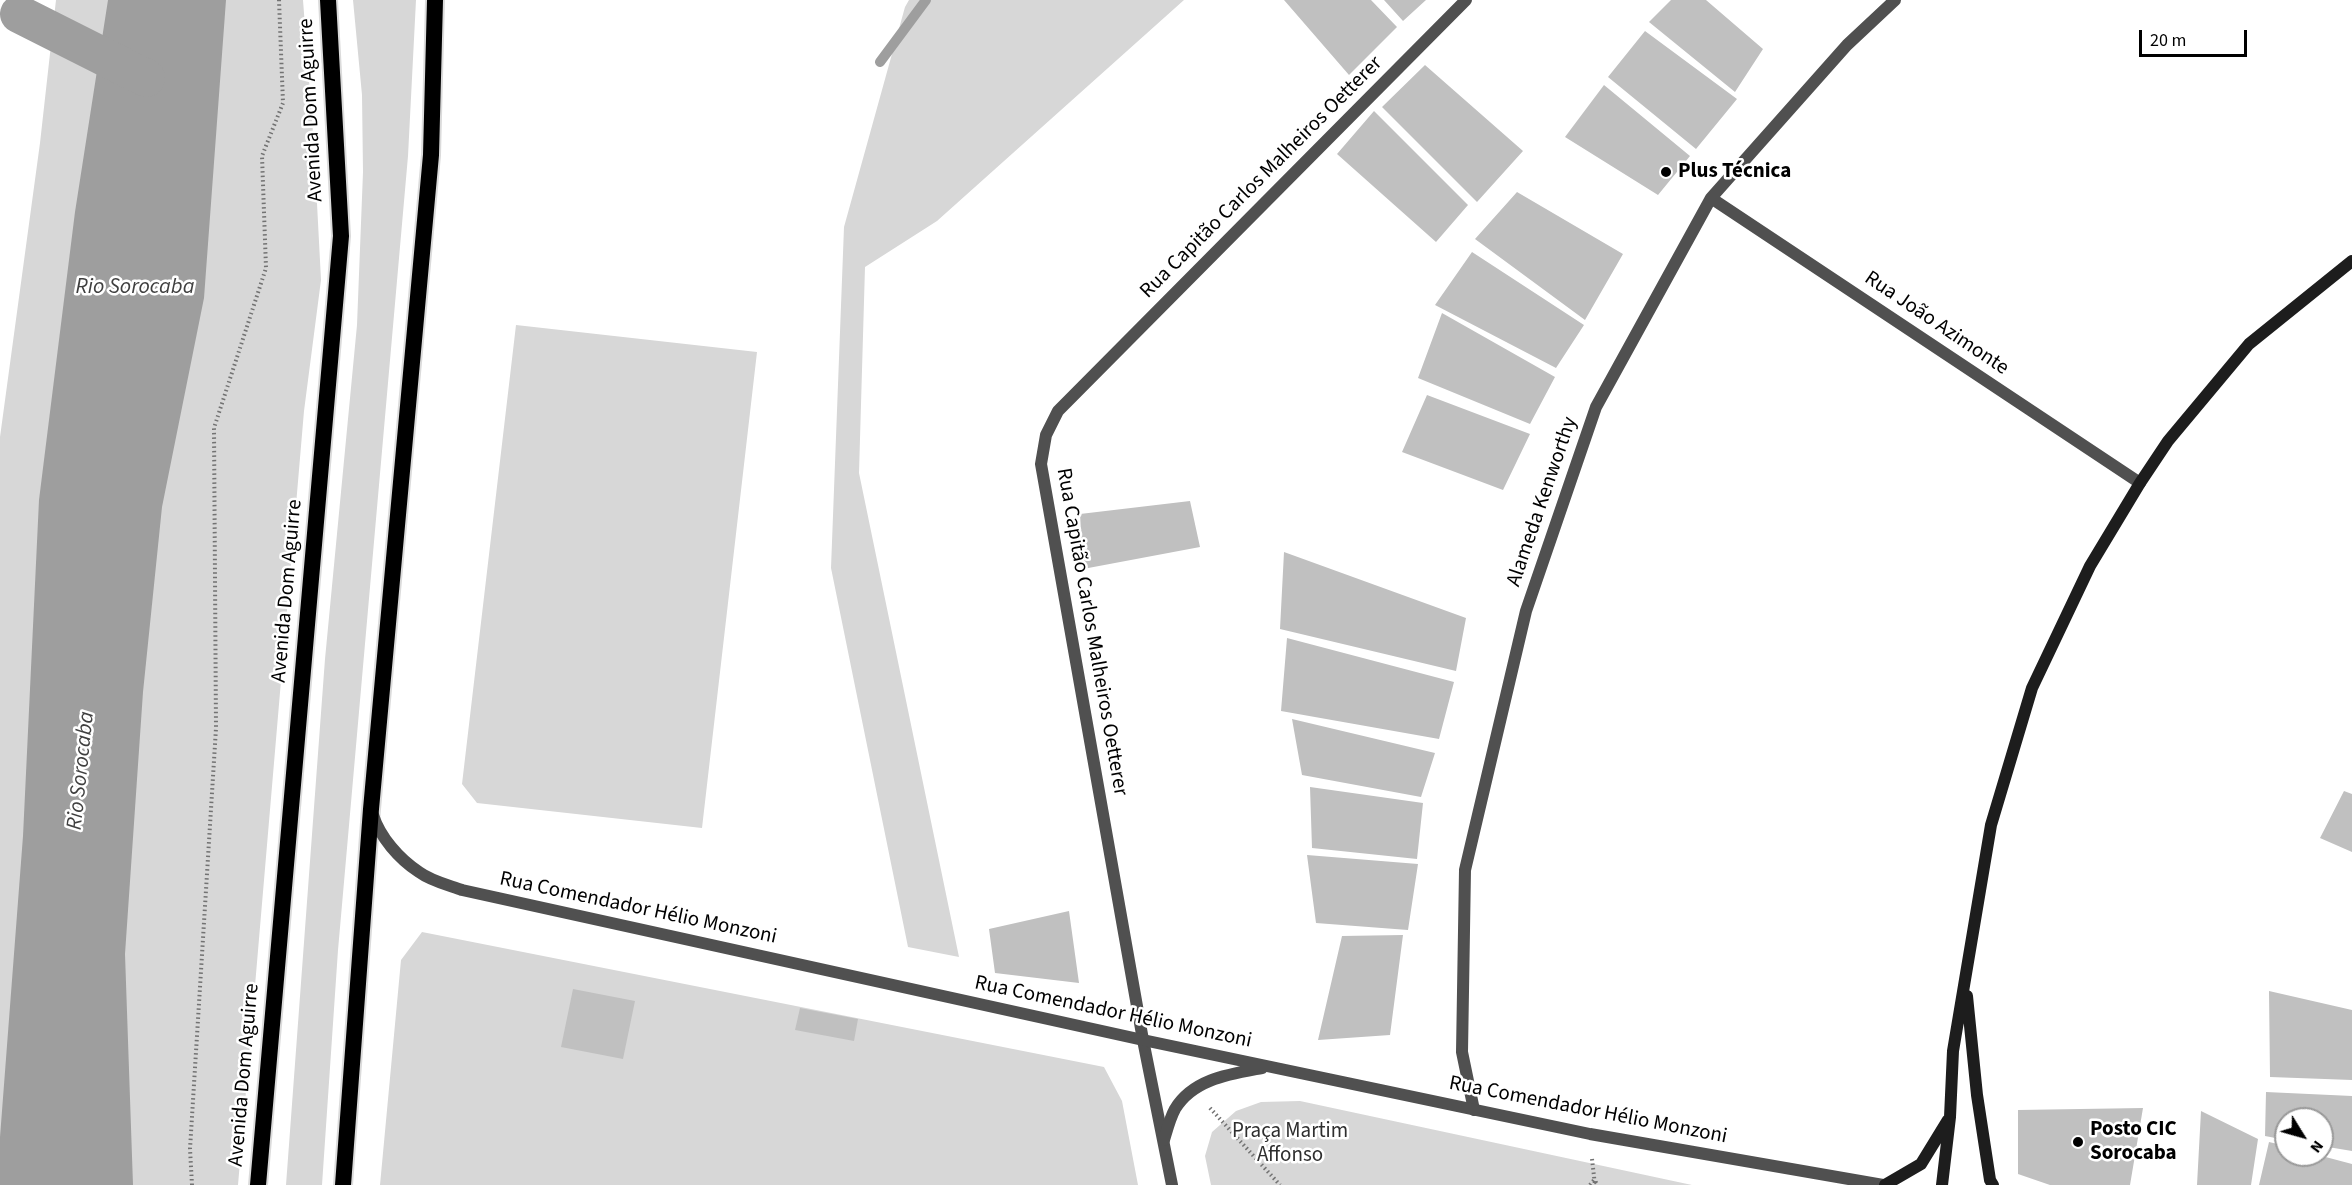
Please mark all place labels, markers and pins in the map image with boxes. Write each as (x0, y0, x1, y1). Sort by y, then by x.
place label: Plus Técnica (1678, 159, 1791, 185)
marker: Plus Técnica (1659, 165, 1673, 179)
place label: Posto CIC Sorocaba (2090, 1117, 2177, 1167)
marker: Posto CIC Sorocaba (2071, 1135, 2085, 1149)

